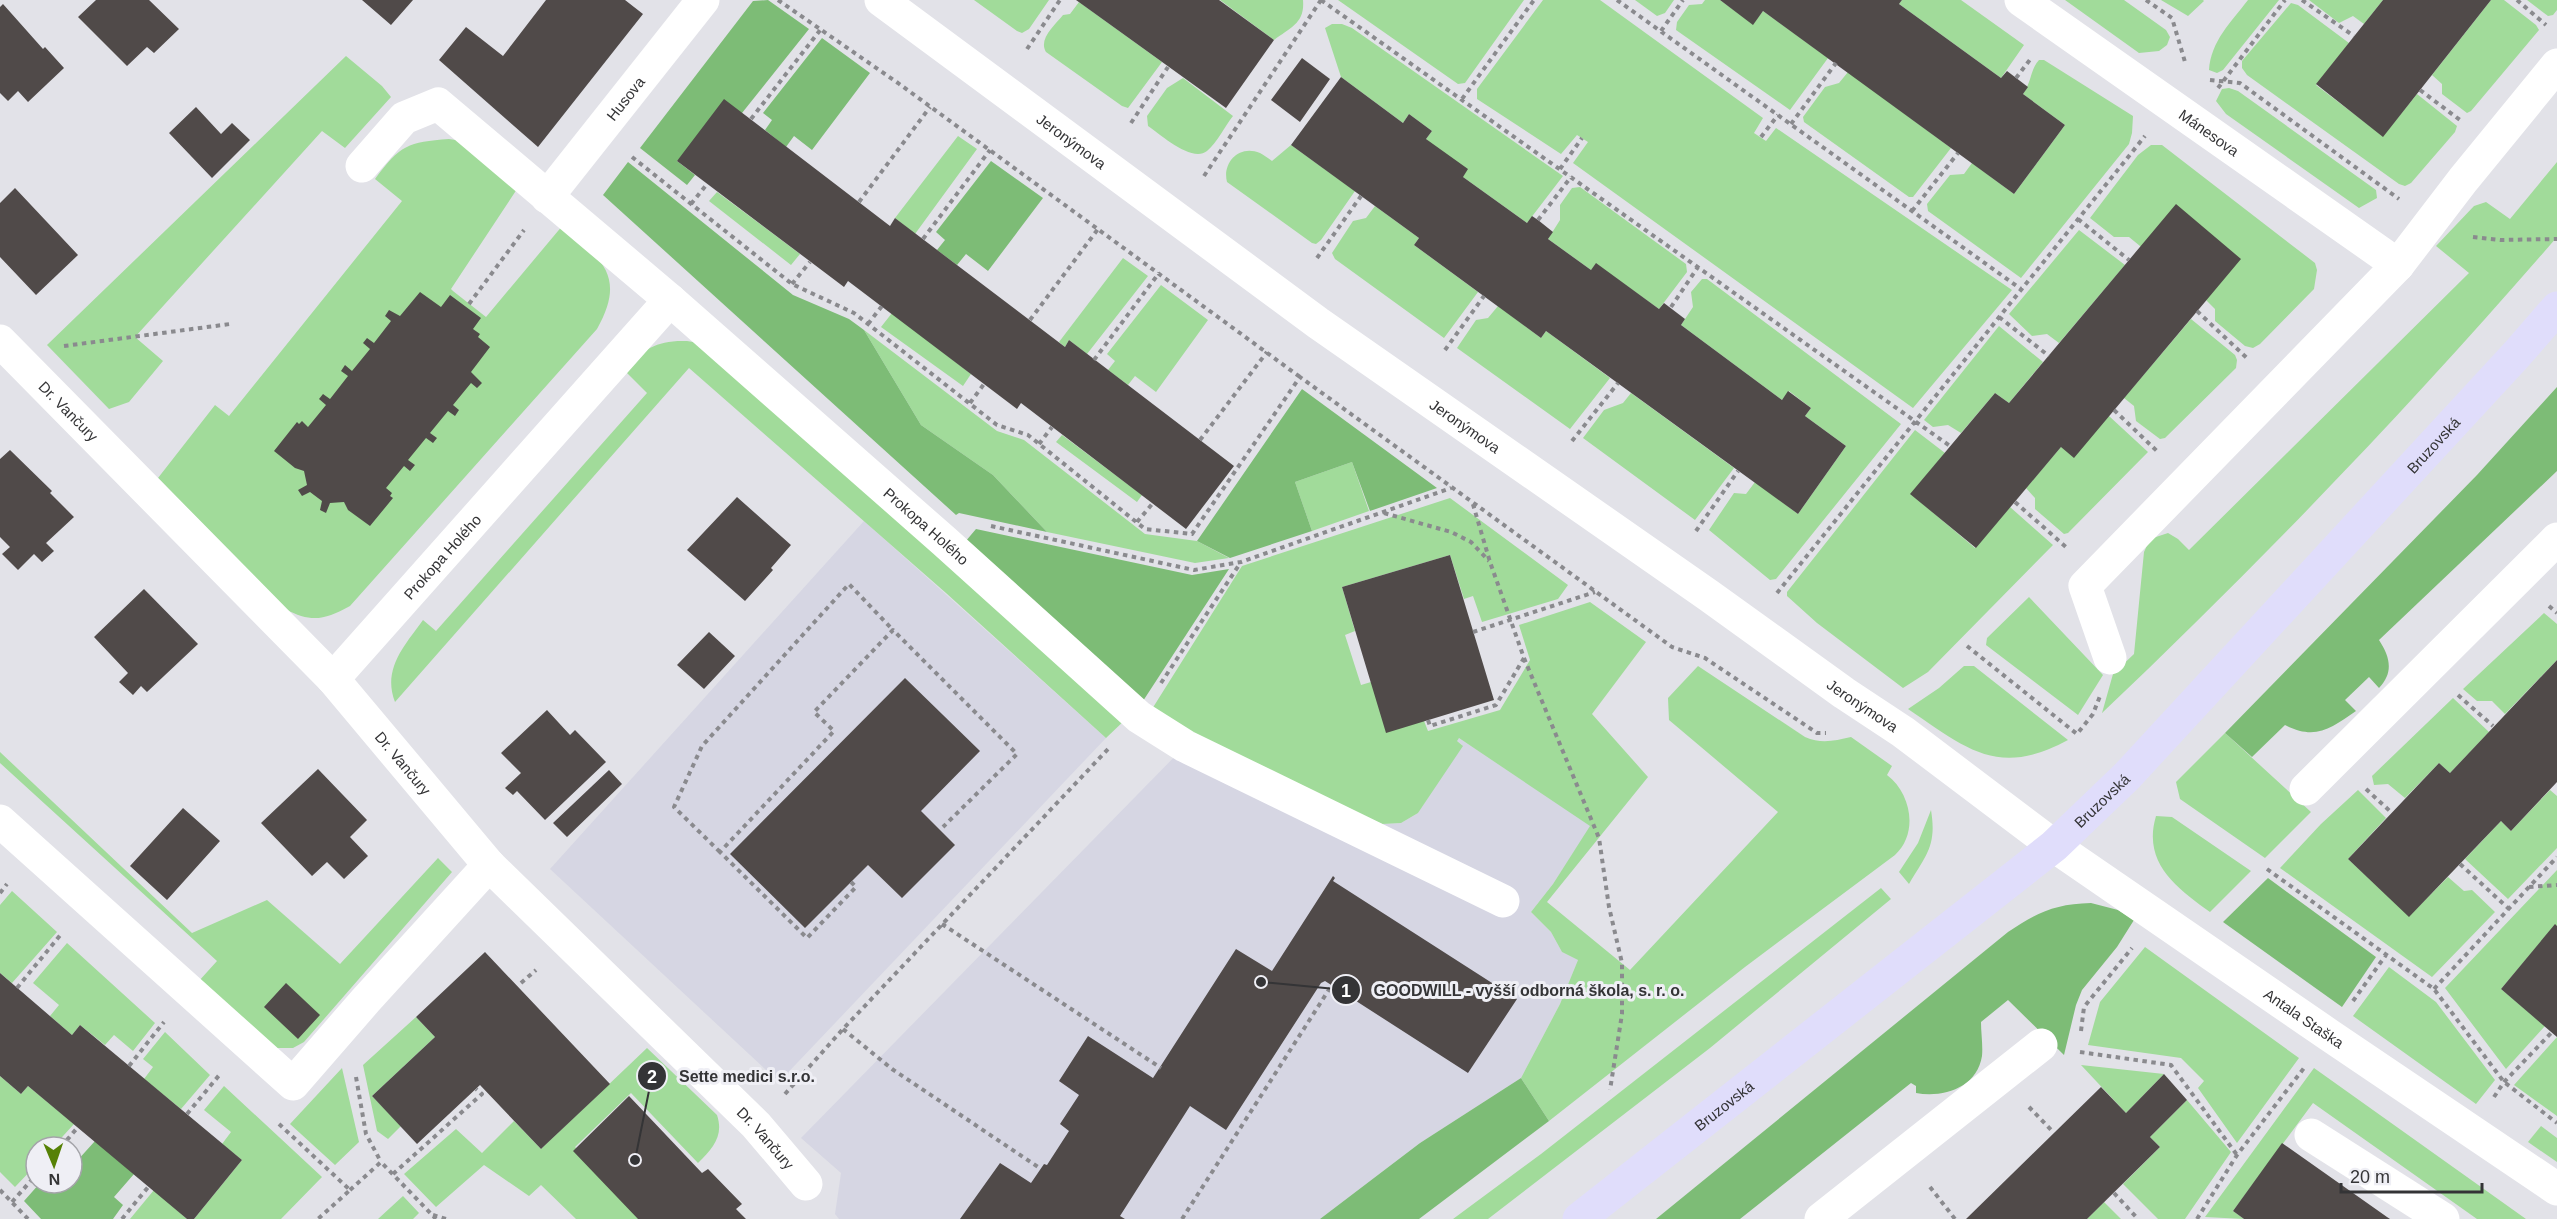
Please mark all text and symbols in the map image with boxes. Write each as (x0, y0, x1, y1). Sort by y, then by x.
street label: Husova (603, 72, 648, 123)
street label: Mánesova (2176, 105, 2243, 159)
street label: Jeronýmova (1034, 110, 1110, 172)
street label: Dr. Vančury (36, 377, 102, 445)
street label: Jeronýmova (1427, 395, 1504, 456)
street label: Bruzovská (2403, 413, 2463, 476)
street label: Prokopa Holého (881, 484, 972, 568)
street label: Prokopa Holého (400, 511, 484, 602)
street label: Jeronýmova (1824, 675, 1902, 735)
street label: Dr. Vančury (372, 728, 435, 798)
street label: Bruzovská (2071, 769, 2133, 831)
callout: GOODWILL - vyšší odborná škola, s. r. o. (1331, 973, 1696, 1007)
text: 1 (1341, 981, 1351, 1001)
text: GOODWILL - vyšší odborná škola, s. r. o. (1374, 982, 1684, 999)
street label: Antala Staška (2261, 985, 2348, 1051)
callout: Sette medici s.r.o. (637, 1059, 827, 1093)
text: 2 (647, 1067, 657, 1087)
text: Sette medici s.r.o. (679, 1068, 815, 1085)
street label: Bruzovská (1691, 1077, 1757, 1134)
street label: Dr. Vančury (734, 1103, 798, 1173)
north arrow (24, 1135, 84, 1195)
scale bar (2341, 1156, 2482, 1194)
text: 20 m (2350, 1167, 2390, 1187)
text: N (48, 1171, 61, 1188)

